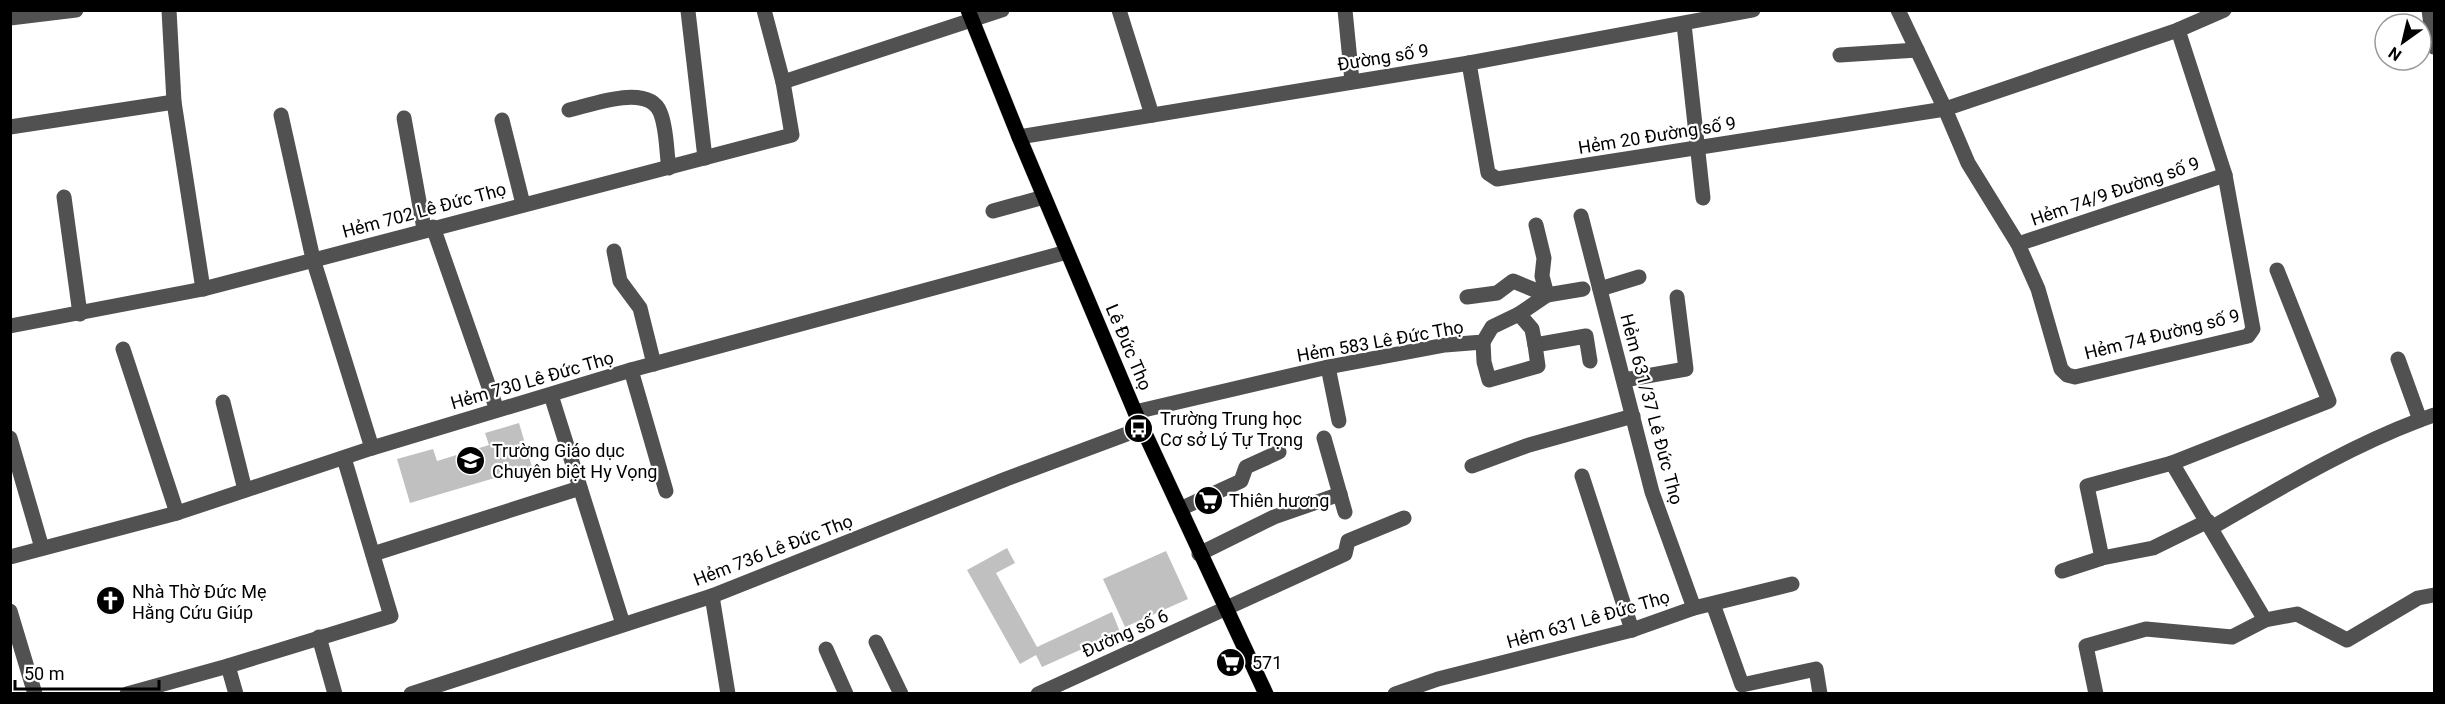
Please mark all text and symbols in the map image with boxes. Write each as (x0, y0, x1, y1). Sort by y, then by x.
north arrow (2373, 12, 2433, 72)
street label: Đường số 9 (1336, 39, 1430, 75)
text: N (2385, 43, 2405, 65)
street label: Hẻm 20 Đường số 9 (1577, 112, 1737, 158)
street label: Hẻm 74/9 Đường số 9 (2028, 152, 2202, 230)
street label: Hẻm 702 Lê Đức Thọ (340, 178, 508, 242)
street label: Lê Đức Thọ (1101, 301, 1157, 393)
street label: Hẻm 74 Đường số 9 (2082, 305, 2242, 363)
street label: Hẻm 631/37 Lê Đức Thọ (1616, 311, 1688, 507)
street label: Hẻm 583 Lê Đức Thọ (1295, 316, 1465, 366)
street label: Hẻm 730 Lê Đức Thọ (448, 347, 616, 413)
place label: Trường Trung học Cơ sở Lý Tự Trọng (1160, 408, 1303, 450)
bus stop icon: Trường Trung học Cơ sở Lý Tự Trọng (1123, 412, 1155, 444)
place label: Trường Giáo dục Chuyên biệt Hy Vọng (492, 440, 657, 482)
school or university icon: Trường Giáo dục Chuyên biệt Hy Vọng (455, 444, 487, 476)
supermarket icon: Thiên hương (1192, 484, 1224, 516)
place label: Thiên hương (1229, 490, 1329, 511)
street label: Hẻm 736 Lê Đức Thọ (690, 510, 856, 590)
place label: Nhà Thờ Đức Mẹ Hằng Cứu Giúp (132, 581, 266, 623)
church icon: Nhà Thờ Đức Mẹ Hằng Cứu Giúp (95, 585, 127, 617)
street label: Hẻm 631 Lê Đức Thọ (1504, 586, 1672, 652)
street label: Đường số 6 (1079, 605, 1171, 661)
supermarket icon: 571 (1215, 646, 1247, 678)
place label: 571 (1252, 652, 1282, 673)
scale bar (15, 653, 159, 691)
text: 50 m (24, 663, 64, 684)

